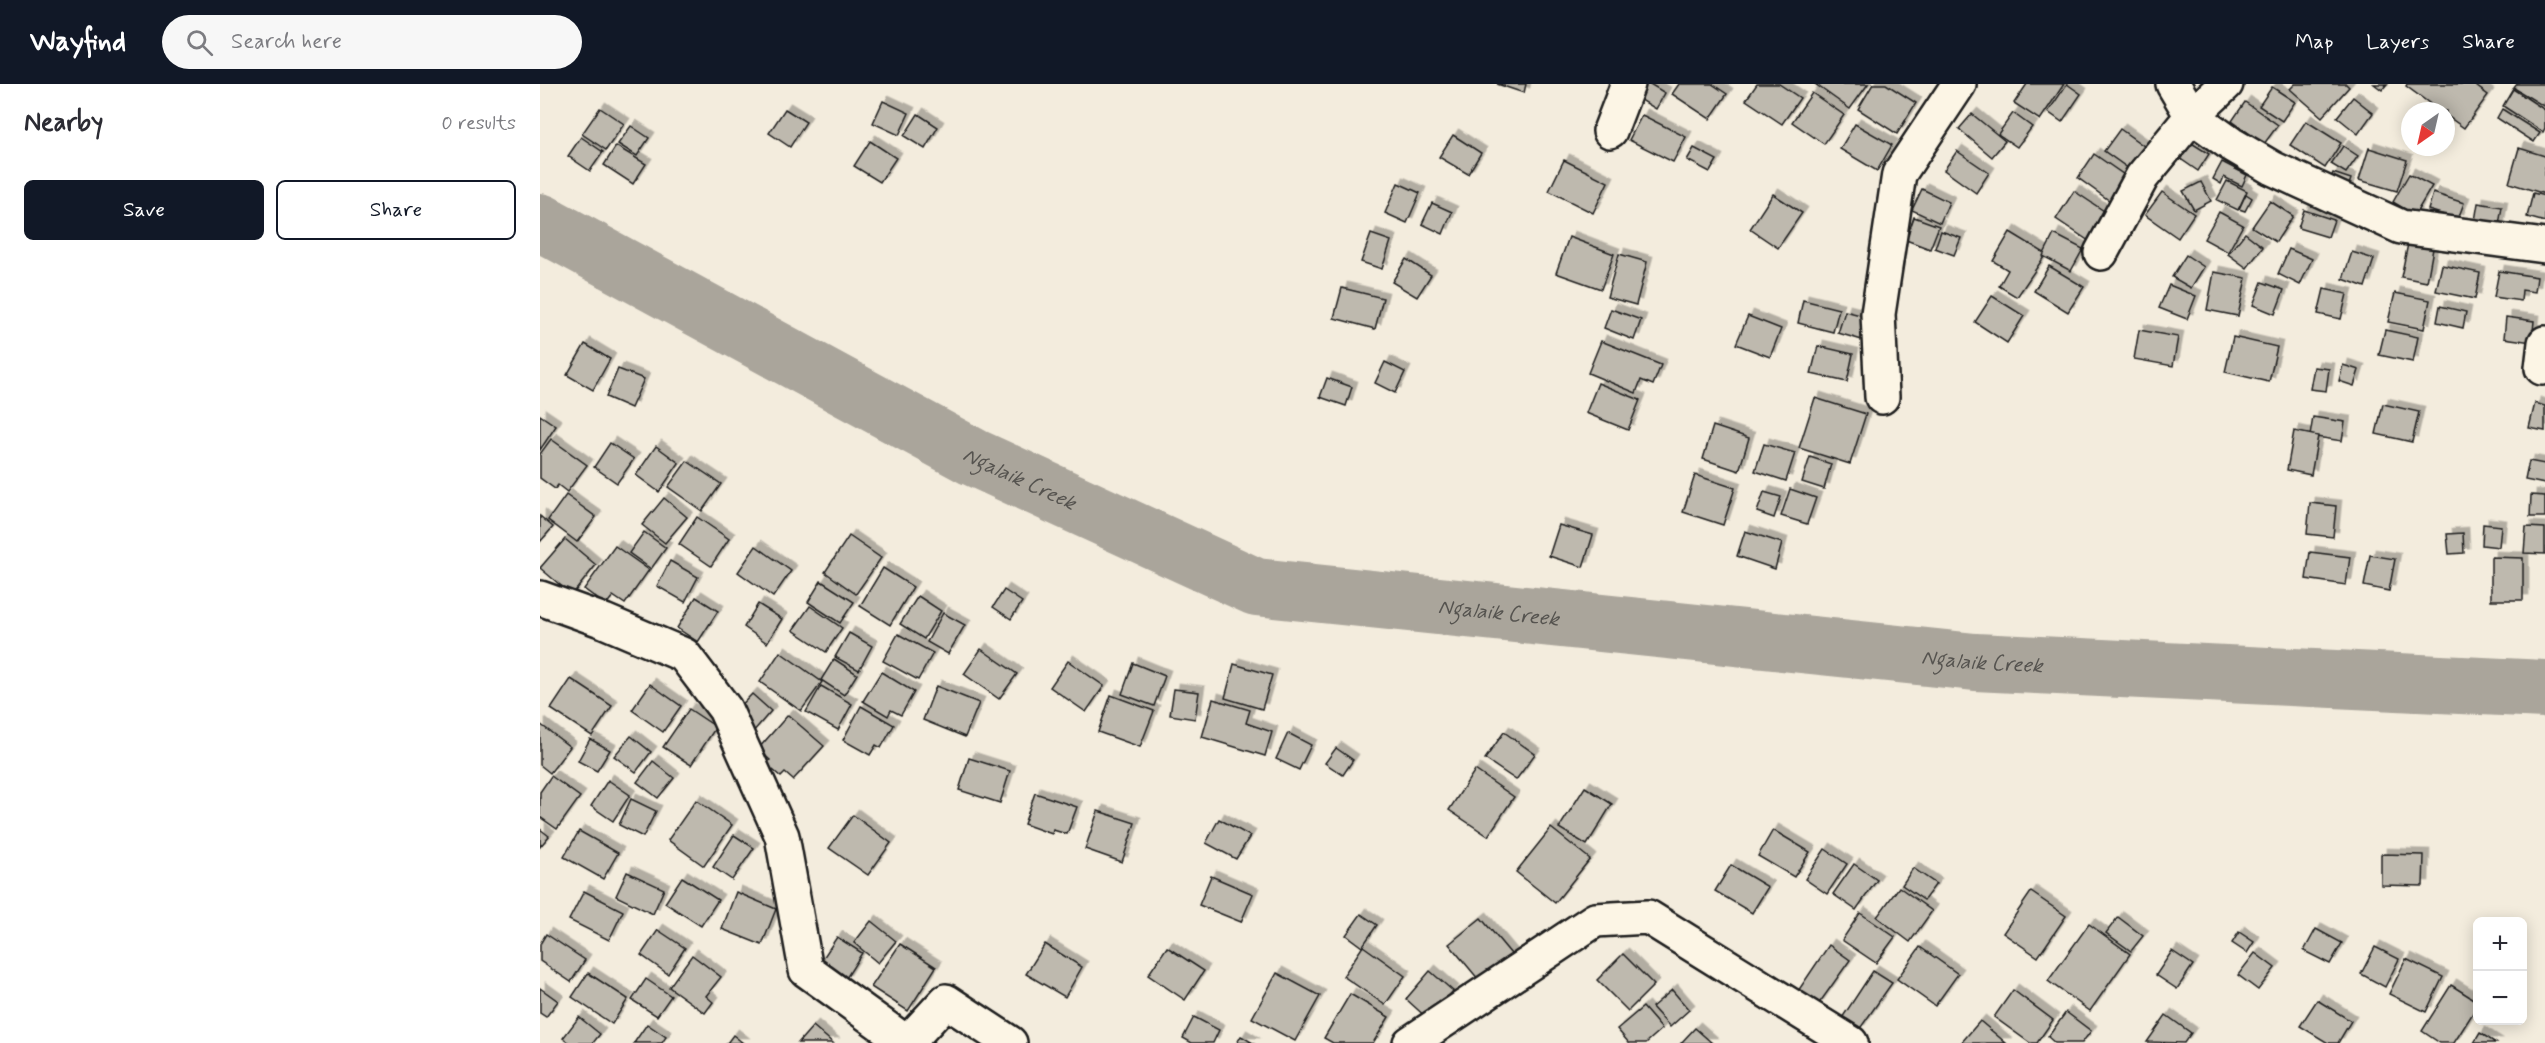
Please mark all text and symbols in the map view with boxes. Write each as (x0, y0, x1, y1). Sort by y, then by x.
search box (162, 15, 582, 69)
text: Wayfind (30, 24, 126, 61)
icon: search (183, 26, 216, 59)
text: Search here (231, 28, 342, 56)
text: Map (2295, 28, 2333, 56)
text: Layers (2366, 28, 2429, 56)
text: Share (2462, 28, 2515, 56)
north arrow (2401, 102, 2455, 156)
text: Nearby (24, 106, 103, 140)
text: 0 results (442, 110, 516, 137)
button: Save (24, 180, 264, 240)
button: Share (276, 180, 516, 240)
water label: Ngalaik Creek (958, 441, 1082, 518)
water label: Ngalaik Creek (1437, 593, 1562, 634)
water label: Ngalaik Creek (1920, 643, 2045, 680)
map controls (2473, 917, 2527, 1025)
button: + (2473, 917, 2527, 971)
button: − (2473, 971, 2527, 1025)

